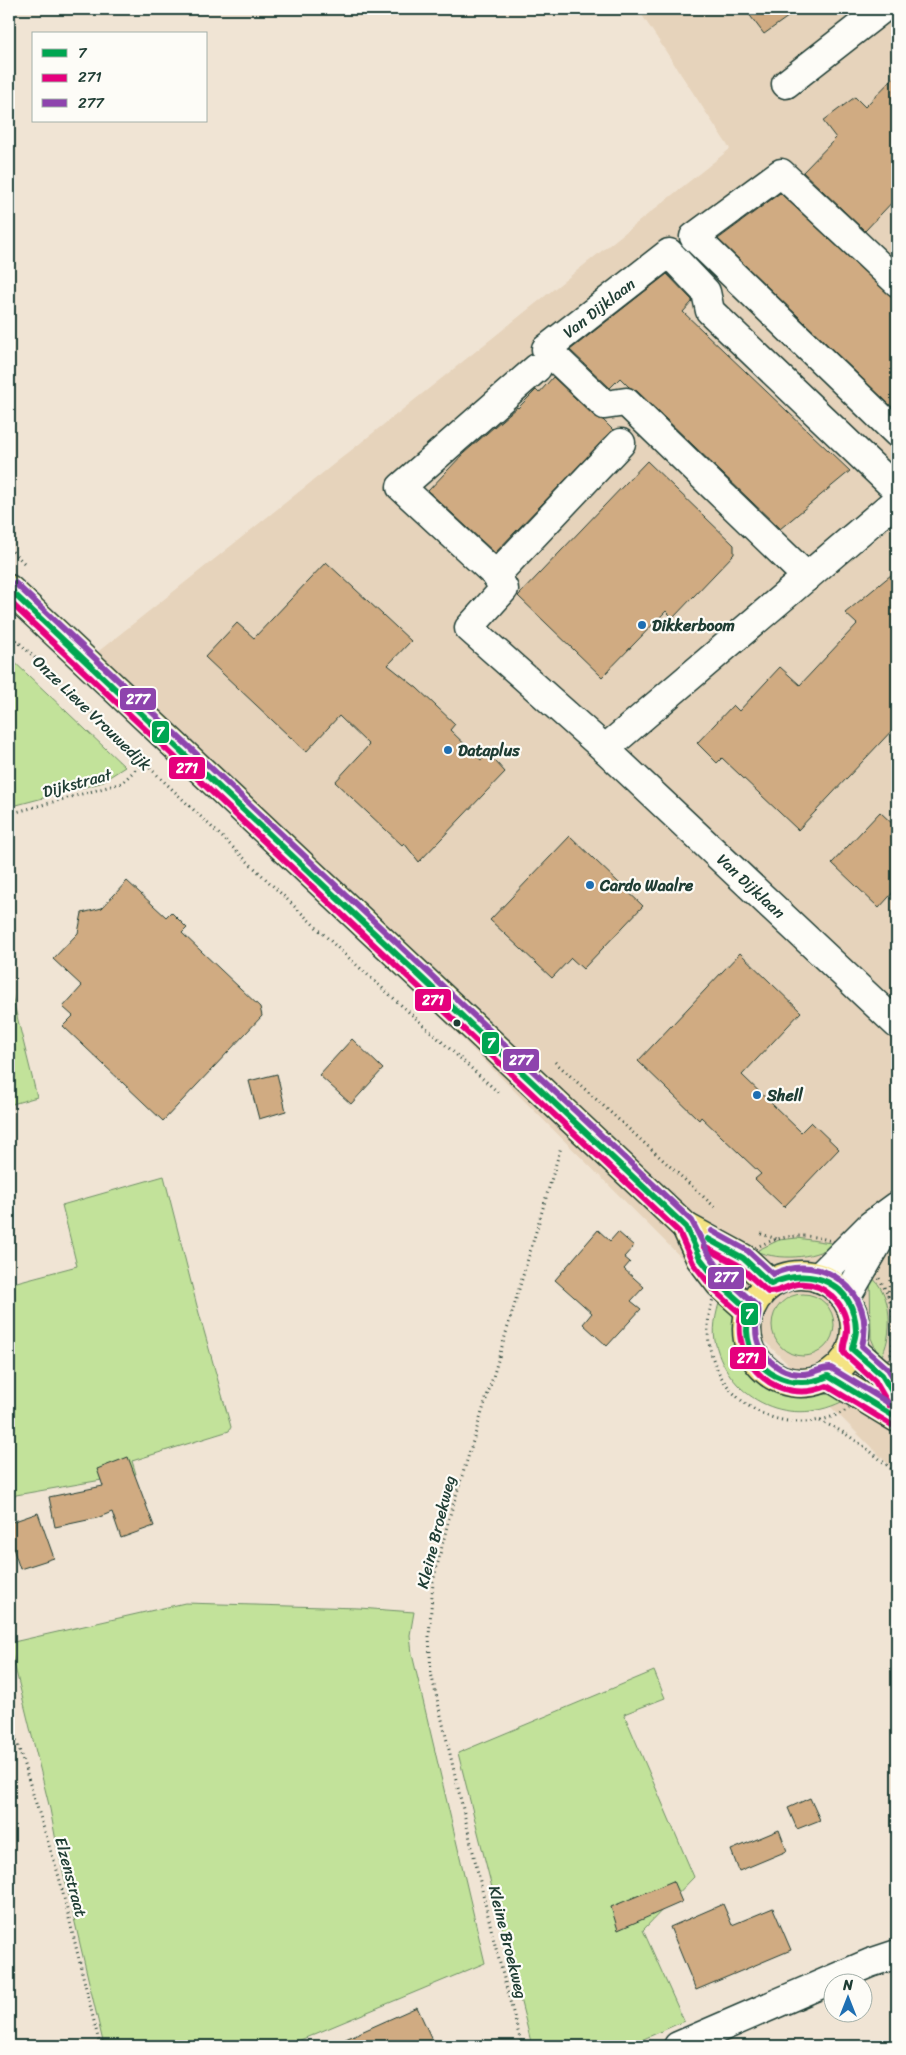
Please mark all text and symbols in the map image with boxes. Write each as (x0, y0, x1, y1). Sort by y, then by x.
legend (32, 32, 208, 122)
text: 7 (78, 40, 88, 66)
text: 271 (78, 64, 102, 90)
text: 277 (78, 90, 105, 116)
street label: Van Dijklaan (556, 270, 642, 346)
place label: Dikkerboom (652, 611, 735, 640)
marker: Dikkerboom (636, 619, 648, 631)
street label: Onze Lieve Vrouwedijk (25, 648, 159, 778)
line badge: 277 (119, 687, 157, 711)
text: 277 (125, 687, 151, 712)
line badge: 7 (151, 720, 170, 744)
text: 7 (156, 720, 165, 745)
place label: Dataplus (458, 736, 520, 765)
marker: Dataplus (442, 744, 454, 756)
line badge: 271 (168, 756, 206, 780)
text: 271 (175, 756, 198, 781)
street label: Dijkstraat (39, 760, 115, 806)
street label: Van Dijklaan (710, 846, 793, 926)
place label: Cardo Waalre (599, 871, 694, 900)
marker: Cardo Waalre (584, 879, 596, 891)
line badge: 271 (414, 988, 452, 1012)
text: 271 (421, 988, 444, 1013)
unlabelled marker (452, 1018, 462, 1028)
line badge: 7 (481, 1031, 500, 1055)
text: 7 (487, 1031, 496, 1056)
line badge: 277 (502, 1048, 540, 1072)
text: 277 (508, 1048, 534, 1073)
place label: Shell (766, 1081, 804, 1110)
marker: Shell (751, 1089, 763, 1101)
text: 277 (713, 1265, 739, 1290)
line badge: 277 (707, 1266, 745, 1290)
line badge: 7 (740, 1302, 759, 1326)
text: 7 (745, 1302, 754, 1327)
line badge: 271 (729, 1346, 767, 1370)
text: 271 (736, 1346, 759, 1371)
street label: Kleine Broekweg (408, 1472, 464, 1592)
street label: Elzenstraat (46, 1834, 96, 1920)
street label: Kleine Broekweg (480, 1882, 536, 2002)
north arrow (824, 1972, 874, 2022)
text: N (842, 1973, 853, 1998)

